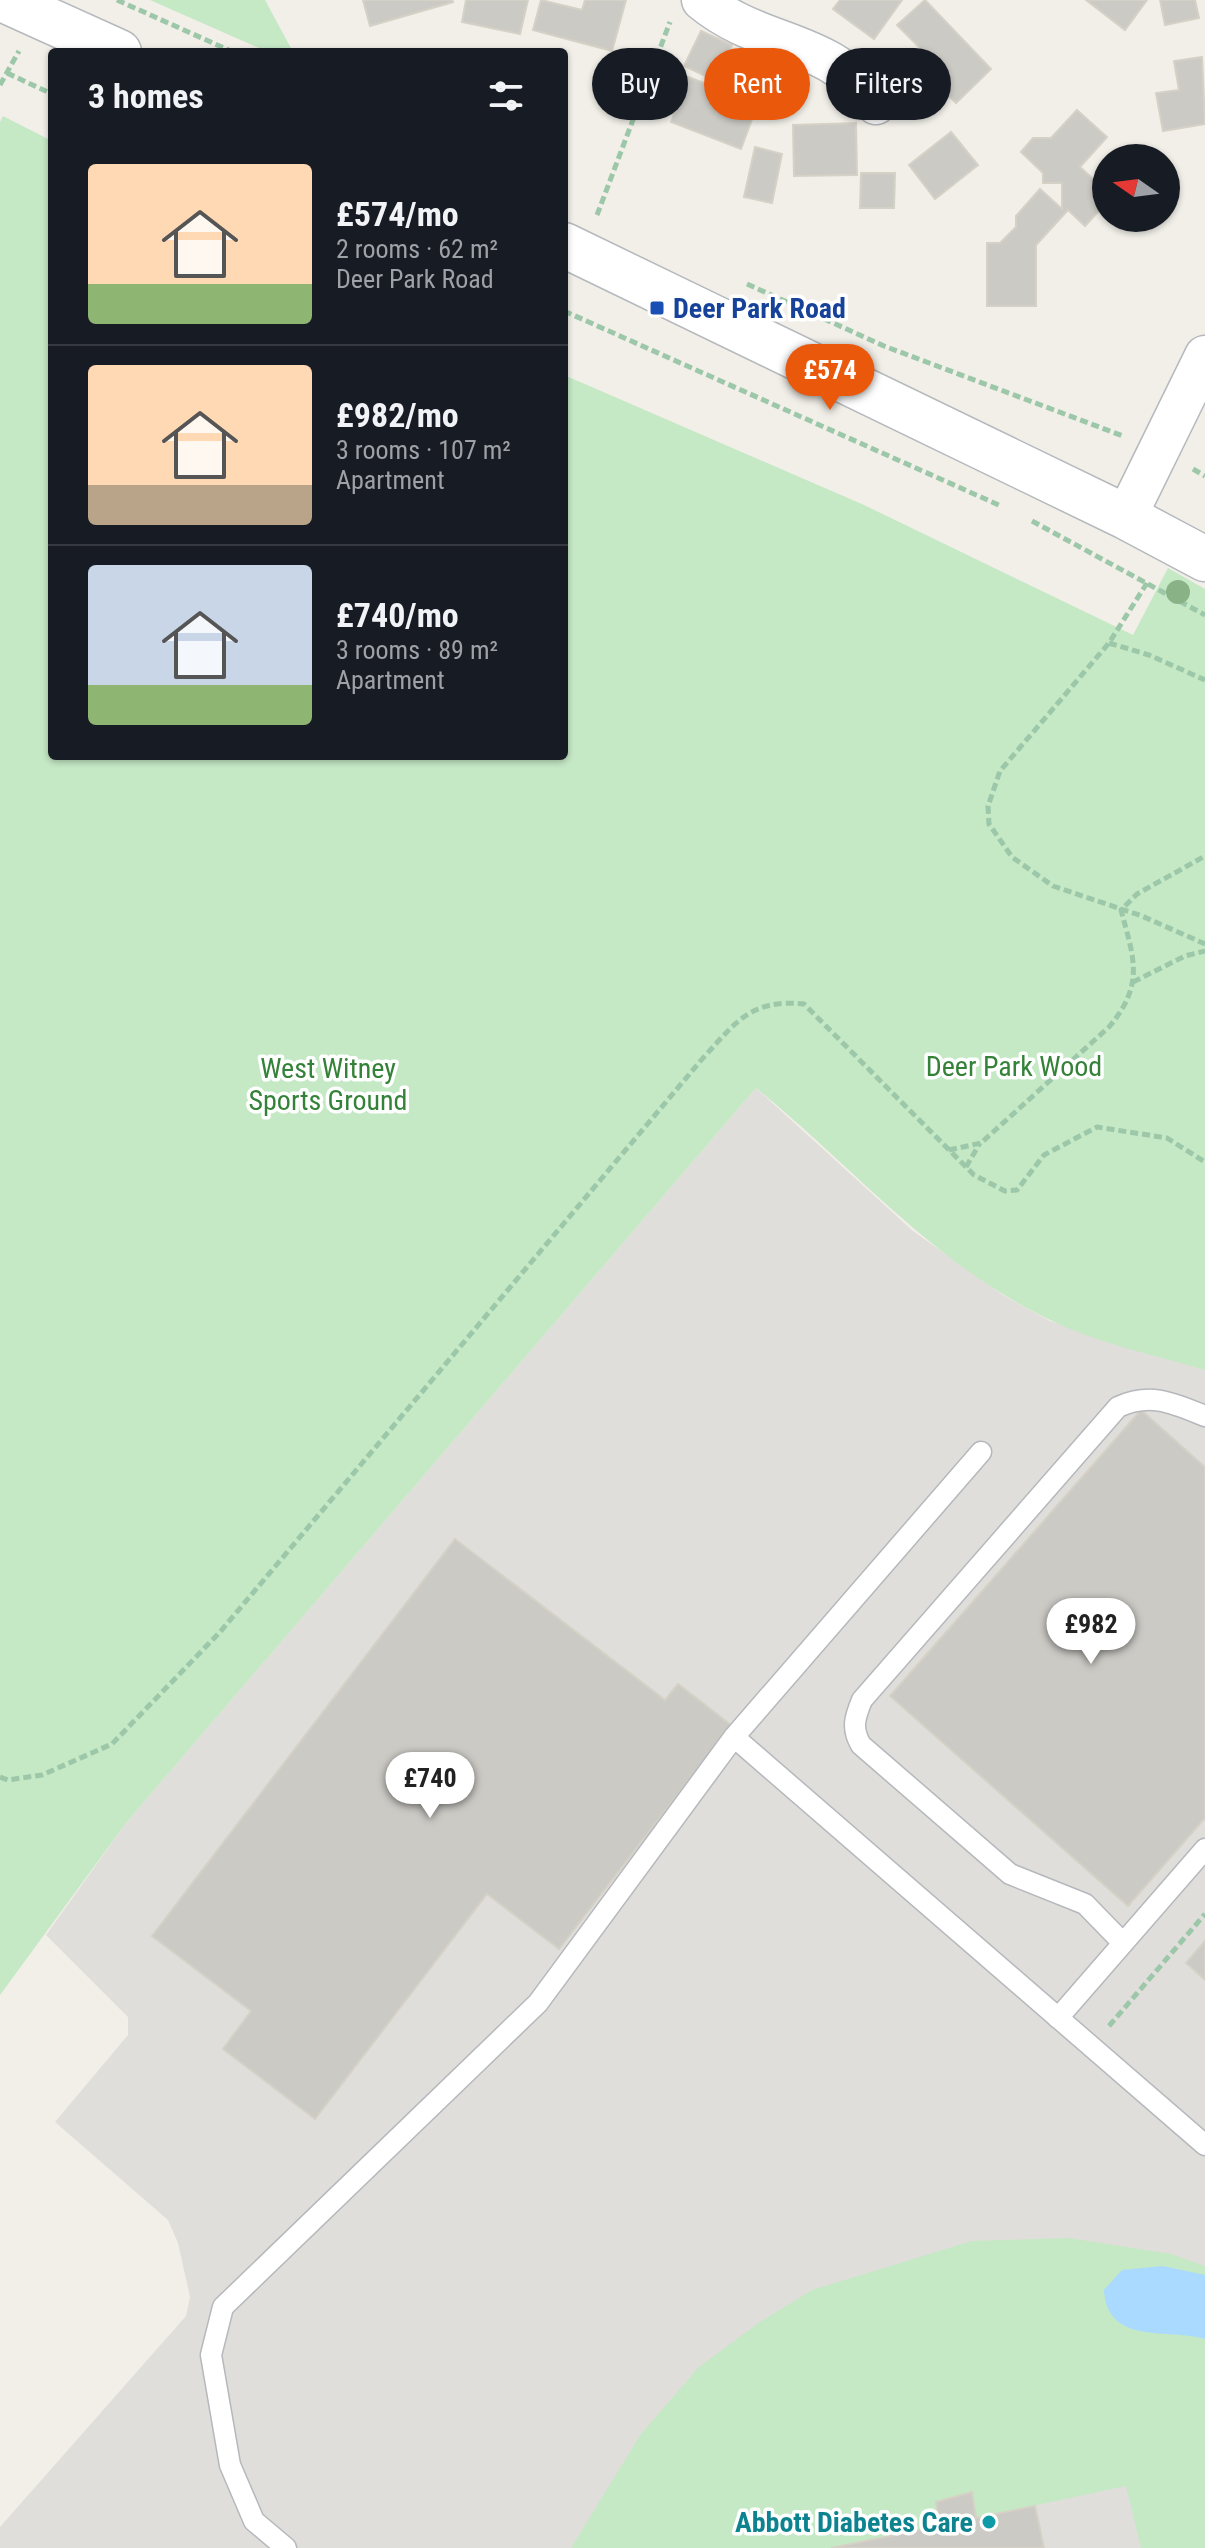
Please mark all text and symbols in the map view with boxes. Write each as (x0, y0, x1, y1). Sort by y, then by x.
chip: Buy (592, 48, 688, 120)
chip: Rent (704, 48, 810, 120)
chip: Filters (826, 48, 951, 120)
icon: filters (484, 74, 528, 118)
text: 3 homes (88, 76, 204, 116)
north arrow (1092, 144, 1180, 232)
map controls (1092, 144, 1180, 232)
text: £574/mo (336, 194, 459, 234)
icon: home (152, 196, 248, 292)
text: 2 rooms · 62 m² (336, 234, 498, 264)
text: Deer Park Road (336, 264, 494, 294)
place label: Deer Park Road (673, 292, 846, 325)
marker: Deer Park Road (648, 299, 666, 317)
pin: £574 (783, 344, 877, 412)
text: £574 (803, 355, 857, 385)
text: £982/mo (336, 395, 459, 435)
icon: home (152, 397, 248, 493)
text: 3 rooms · 107 m² (336, 435, 511, 465)
text: Apartment (336, 465, 445, 495)
text: £740/mo (336, 595, 459, 635)
icon: home (152, 597, 248, 693)
text: 3 rooms · 89 m² (336, 635, 498, 665)
text: Apartment (336, 665, 445, 695)
park label: Deer Park Wood (926, 1050, 1102, 1083)
park label: West Witney Sports Ground (249, 1052, 407, 1117)
pin: £982 (1044, 1598, 1138, 1666)
text: £982 (1064, 1609, 1118, 1639)
pin: £740 (383, 1752, 477, 1820)
text: £740 (403, 1763, 457, 1793)
place label: Abbott Diabetes Care (735, 2506, 973, 2539)
marker: Abbott Diabetes Care (980, 2513, 998, 2531)

